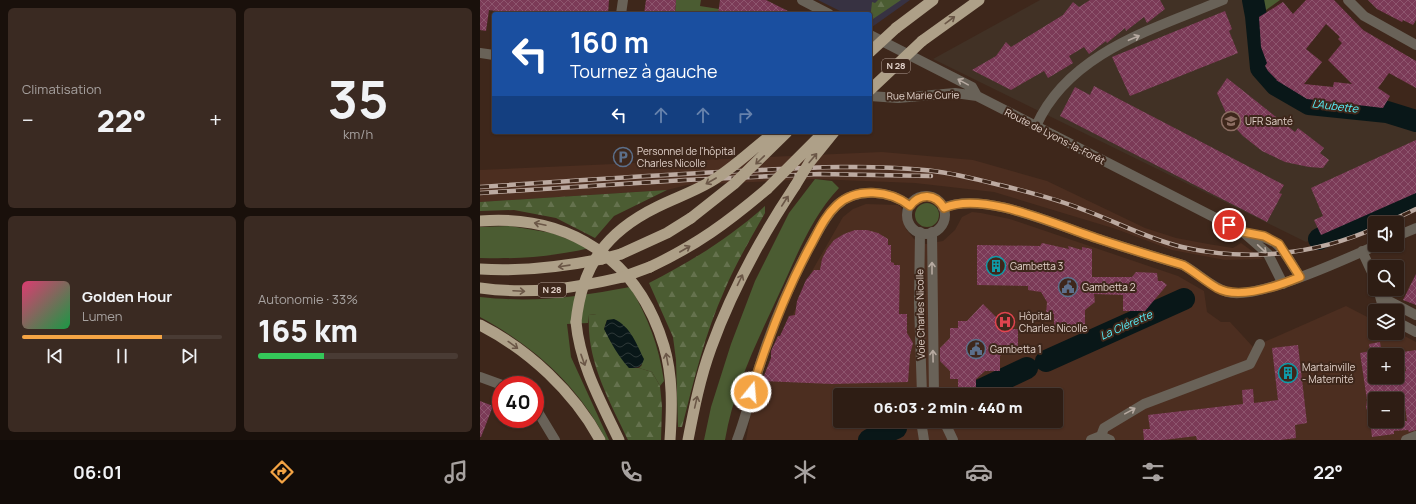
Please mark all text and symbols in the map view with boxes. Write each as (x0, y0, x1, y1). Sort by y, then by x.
one-way arrow (945, 16, 956, 24)
text: 160 m (570, 23, 649, 61)
icon: left (504, 28, 556, 80)
one-way arrow (1128, 33, 1140, 41)
text: Tournez à gauche (570, 59, 718, 83)
road number: N 28 (882, 59, 910, 73)
text: 35 (328, 63, 388, 134)
one-way arrow (957, 78, 969, 86)
text: Climatisation (22, 80, 102, 98)
street label: Rue Marie Curie (887, 87, 960, 103)
water label: L'Aubette (1311, 95, 1360, 116)
text: 22° (97, 100, 146, 141)
icon: left (608, 104, 630, 126)
icon: ahead (650, 104, 672, 126)
icon: ahead (692, 104, 714, 126)
icon: right (734, 104, 756, 126)
text: − (22, 105, 34, 135)
text: + (209, 105, 222, 135)
street label: Route de Lyons-la-Forêt (1002, 105, 1108, 167)
school or university icon: UFR Santé (1220, 110, 1242, 132)
place label: UFR Santé (1245, 114, 1293, 128)
text: km/h (343, 125, 373, 143)
place label: Personnel de l'hôpital Charles Nicolle (637, 144, 735, 170)
parking icon: Personnel de l'hôpital Charles Nicolle (612, 146, 634, 168)
one-way arrow (809, 153, 818, 164)
one-way arrow (755, 155, 765, 165)
one-way arrow (705, 178, 717, 186)
one-way arrow (781, 196, 789, 207)
pin (1212, 208, 1246, 242)
icon: arrive (1218, 214, 1240, 236)
map controls (1368, 216, 1404, 428)
button: sound (1368, 216, 1404, 252)
one-way arrow (533, 220, 546, 228)
one-way arrow (1257, 244, 1267, 253)
one-way arrow (679, 245, 691, 253)
building icon: Gambetta 3 (985, 255, 1007, 277)
place label: Gambetta 3 (1010, 259, 1063, 273)
button: search (1368, 260, 1404, 296)
one-way arrow (558, 262, 571, 270)
one-way arrow (928, 262, 935, 275)
street label: Voie Charles Nicolle (912, 269, 928, 359)
one-way arrow (737, 274, 744, 286)
public building icon: Gambetta 2 (1057, 276, 1079, 298)
place label: Gambetta 2 (1082, 280, 1136, 294)
road number: N 28 (538, 283, 566, 297)
text: Golden Hour (82, 286, 172, 307)
one-way arrow (512, 288, 525, 295)
text: Autonomie · 33% (258, 290, 358, 308)
button: layers (1368, 304, 1404, 340)
water label: La Clérette (1097, 306, 1155, 343)
text: Lumen (82, 307, 122, 325)
place label: Hôpital Charles Nicolle (1019, 309, 1088, 335)
text: 165 km (258, 310, 358, 351)
hospital icon: Hôpital Charles Nicolle (994, 311, 1016, 333)
public building icon: Gambetta 1 (965, 338, 987, 360)
one-way arrow (507, 341, 518, 349)
place label: Gambetta 1 (990, 342, 1042, 356)
icon: previous (44, 345, 66, 367)
icon: pause (111, 345, 133, 367)
icon: next (178, 345, 200, 367)
button: + (1368, 348, 1404, 384)
one-way arrow (929, 350, 937, 363)
one-way arrow (663, 353, 671, 366)
one-way arrow (580, 354, 588, 366)
place label: Martainville - Maternité (1302, 360, 1355, 386)
building icon: Martainville - Maternité (1277, 362, 1299, 384)
position arrow (730, 371, 772, 413)
speed limit sign: 40 (492, 376, 544, 428)
button: − (1368, 392, 1404, 428)
one-way arrow (693, 396, 701, 409)
text: 06:03 · 2 min · 440 m (874, 397, 1022, 418)
one-way arrow (1124, 407, 1136, 415)
icon: directions (268, 458, 296, 486)
icon: music (442, 458, 470, 486)
icon: phone (617, 458, 645, 486)
icon: climate (791, 458, 819, 486)
icon: car (965, 458, 993, 486)
icon: filters (1139, 458, 1167, 486)
text: 06:01 (73, 460, 122, 484)
text: 22° (1313, 460, 1343, 484)

